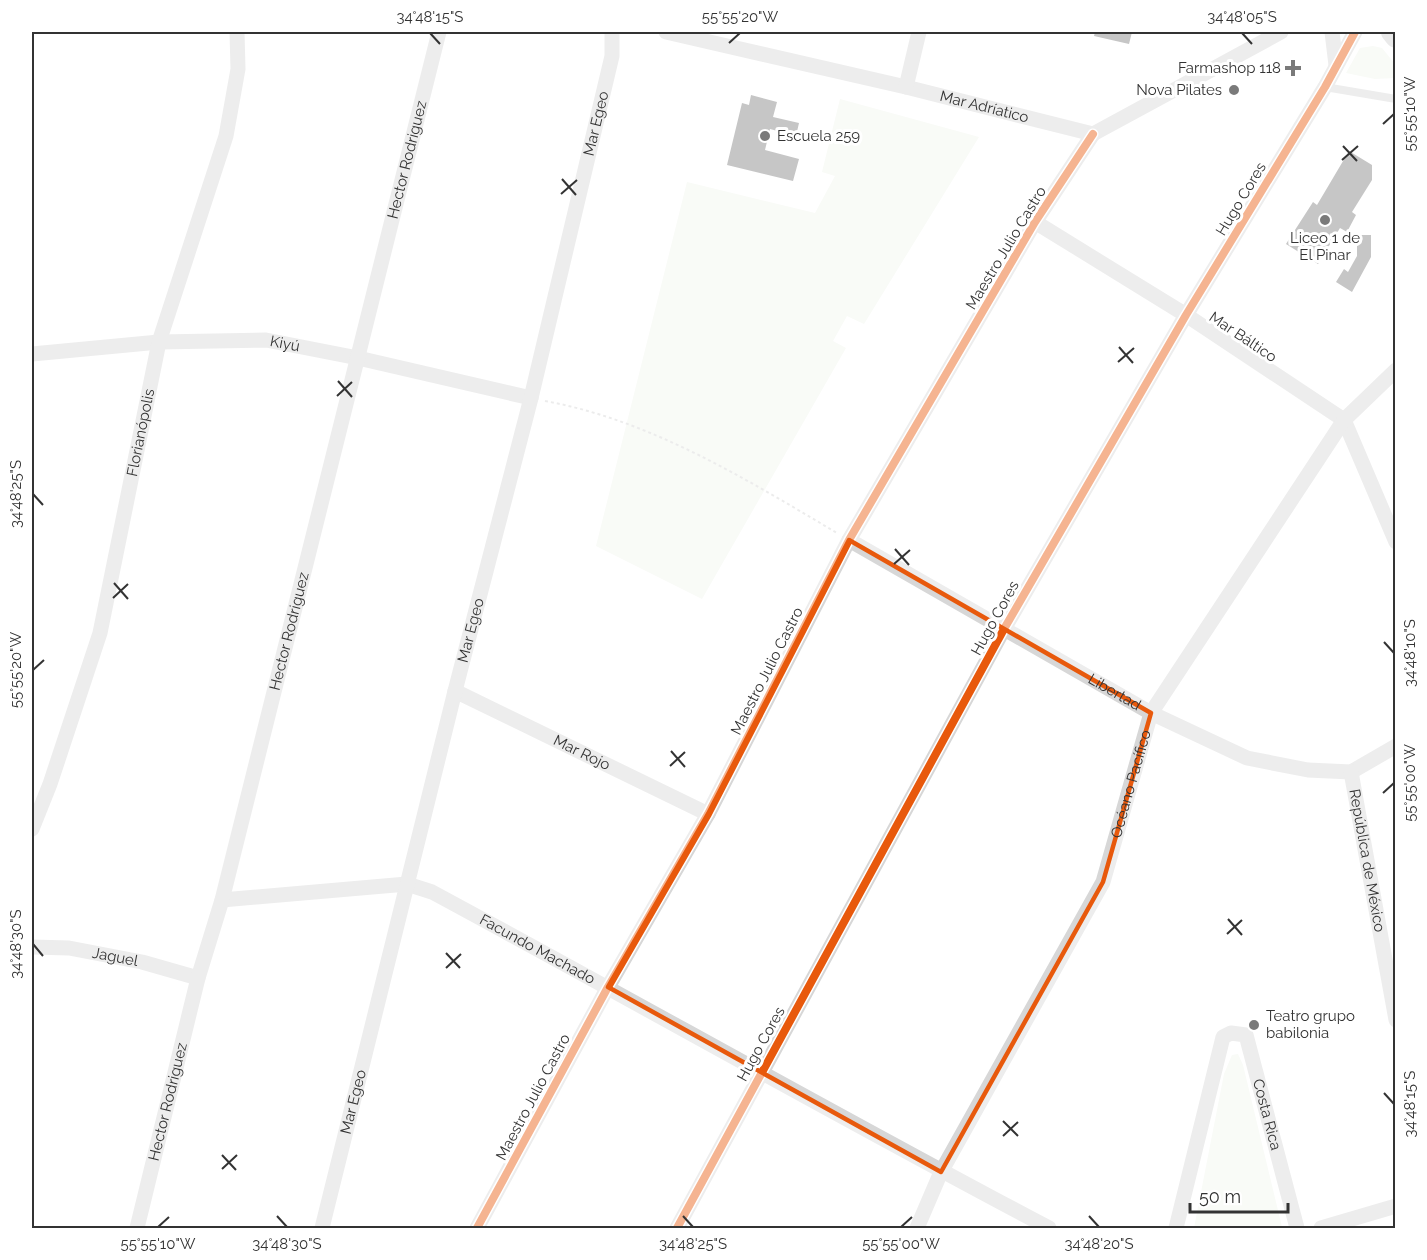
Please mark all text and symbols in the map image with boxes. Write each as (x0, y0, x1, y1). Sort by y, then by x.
text: 34°48'15"S (397, 8, 463, 26)
text: 55°55'20"W (702, 8, 778, 26)
text: 34°48'05"S (1207, 8, 1277, 26)
place label: Farmashop 118 (1178, 59, 1281, 77)
marker: Farmashop 118 (1286, 61, 1300, 75)
text: 55°55'10"W (1401, 76, 1419, 151)
place label: Nova Pilates (1136, 81, 1222, 99)
marker: Nova Pilates (1227, 83, 1241, 97)
street label: Mar Adríatico (938, 87, 1031, 127)
street label: Mar Egeo (580, 89, 612, 158)
street label: Hector Rodriguez (384, 99, 431, 221)
place label: Escuela 259 (777, 127, 860, 145)
marker: Escuela 259 (758, 129, 772, 143)
street label: Hugo Cores (1212, 159, 1270, 239)
street label: Maestro Julio Castro (962, 183, 1050, 313)
marker: Liceo 1 de El Pinar (1318, 213, 1332, 227)
place label: Liceo 1 de El Pinar (1290, 229, 1360, 264)
street label: Mar Báltico (1206, 308, 1280, 366)
street label: Kiyú (269, 332, 302, 355)
street label: Florianópolis (123, 387, 158, 478)
text: 34°48'25"S (7, 460, 25, 528)
street label: Hector Rodriguez (266, 570, 313, 692)
street label: Hugo Cores (967, 578, 1023, 658)
street label: Mar Egeo (454, 596, 488, 664)
street label: Maestro Julio Castro (727, 604, 807, 738)
text: 34°48'10"S (1401, 619, 1419, 687)
text: 55°55'20"W (7, 632, 25, 708)
street label: Libertad (1085, 670, 1144, 714)
street label: Océano Pacífico (1107, 728, 1155, 840)
street label: Mar Rojo (551, 731, 613, 774)
text: 55°55'00"W (1401, 744, 1419, 822)
street label: República de México (1345, 788, 1389, 934)
text: 34°48'30"S (7, 909, 25, 979)
street label: Facundo Machado (477, 911, 598, 988)
street label: Jaguel (91, 944, 141, 970)
street label: Hugo Cores (733, 1004, 789, 1084)
place label: Teatro grupo babilonia (1266, 1007, 1355, 1042)
marker: Teatro grupo babilonia (1247, 1018, 1261, 1032)
street label: Maestro Julio Castro (492, 1031, 574, 1163)
street label: Hector Rodriguez (145, 1041, 191, 1163)
street label: Mar Egeo (337, 1068, 370, 1136)
text: 34°48'15"S (1401, 1071, 1419, 1137)
street label: Costa Rica (1249, 1077, 1285, 1152)
scale bar (1190, 1176, 1288, 1214)
text: 50 m (1199, 1186, 1241, 1207)
text: 55°55'10"W (121, 1235, 196, 1253)
text: 34°48'30"S (252, 1235, 322, 1253)
text: 34°48'25"S (659, 1235, 727, 1253)
text: 55°55'00"W (862, 1235, 940, 1253)
text: 34°48'20"S (1064, 1235, 1134, 1253)

